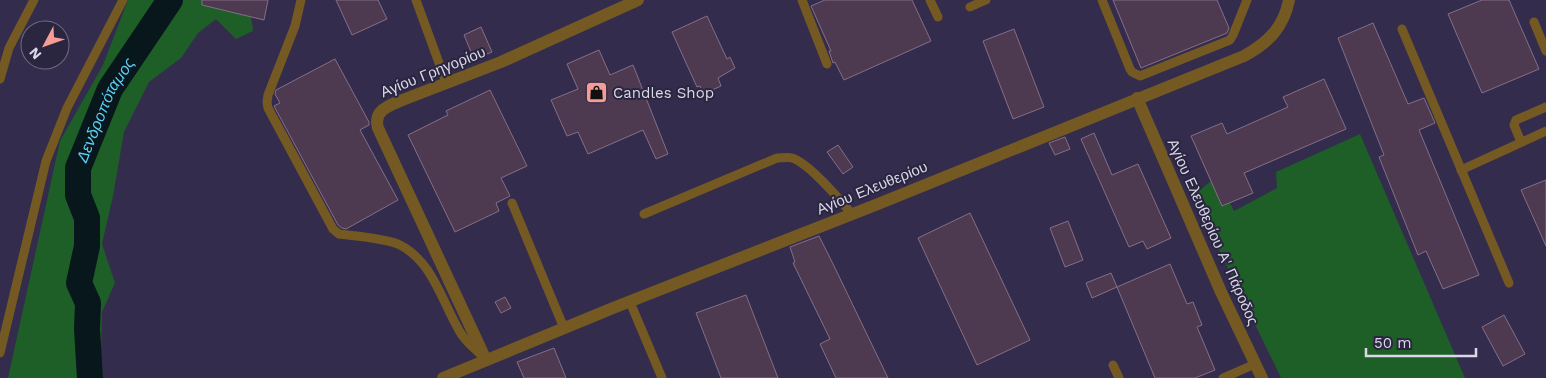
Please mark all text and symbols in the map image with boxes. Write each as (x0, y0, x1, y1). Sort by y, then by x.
north arrow (20, 20, 70, 70)
street label: Αγίου Γρηγορίου (378, 43, 488, 101)
text: N (26, 44, 45, 63)
water label: Δενδροπόταμος (72, 53, 138, 166)
shop icon: Candles Shop (585, 81, 609, 105)
place label: Candles Shop (613, 84, 714, 102)
street label: Αγίου Ελευθερίου Α' Πάροδος (1164, 136, 1262, 328)
street label: Αγίου Ελευθερίου (814, 158, 930, 218)
scale bar (1366, 326, 1476, 358)
text: 50 m (1374, 334, 1411, 352)

